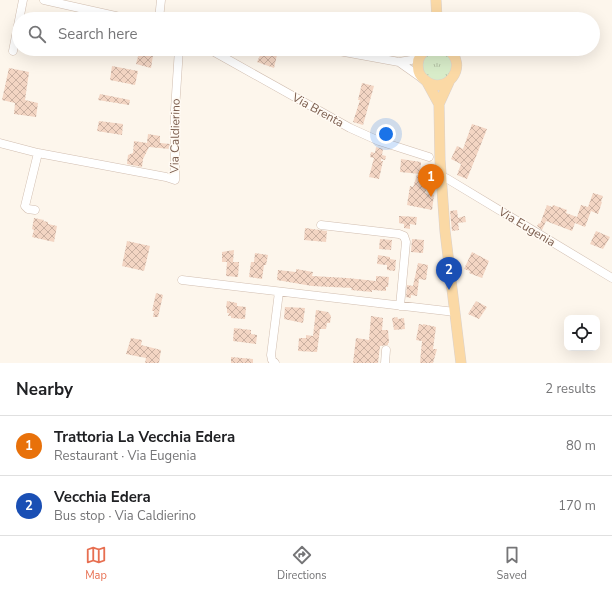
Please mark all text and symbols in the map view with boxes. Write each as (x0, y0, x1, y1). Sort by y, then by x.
search box (12, 12, 600, 56)
icon: search (26, 23, 48, 45)
text: Search here (58, 24, 138, 44)
street label: Via Brenta (288, 89, 347, 131)
street label: Via Caldierino (166, 98, 184, 175)
your location (376, 124, 396, 144)
pin: 1 (418, 164, 444, 197)
street label: Via Eugenia (495, 203, 558, 250)
pin: 2 (436, 257, 462, 290)
map controls (564, 315, 600, 351)
button: locate (564, 315, 600, 351)
text: Nearby (16, 378, 73, 401)
text: 2 results (545, 380, 596, 398)
text: Trattoria La Vecchia Edera (54, 427, 235, 447)
text: 1 (25, 437, 33, 455)
text: 80 m (566, 437, 596, 455)
text: Restaurant · Via Eugenia (54, 447, 196, 465)
text: Vecchia Edera (54, 487, 151, 507)
text: 2 (25, 497, 33, 515)
text: 170 m (558, 497, 596, 515)
text: Bus stop · Via Caldierino (54, 507, 196, 525)
tab: Map (85, 544, 107, 583)
tab: Directions (277, 544, 327, 583)
tab: Saved (497, 544, 527, 583)

